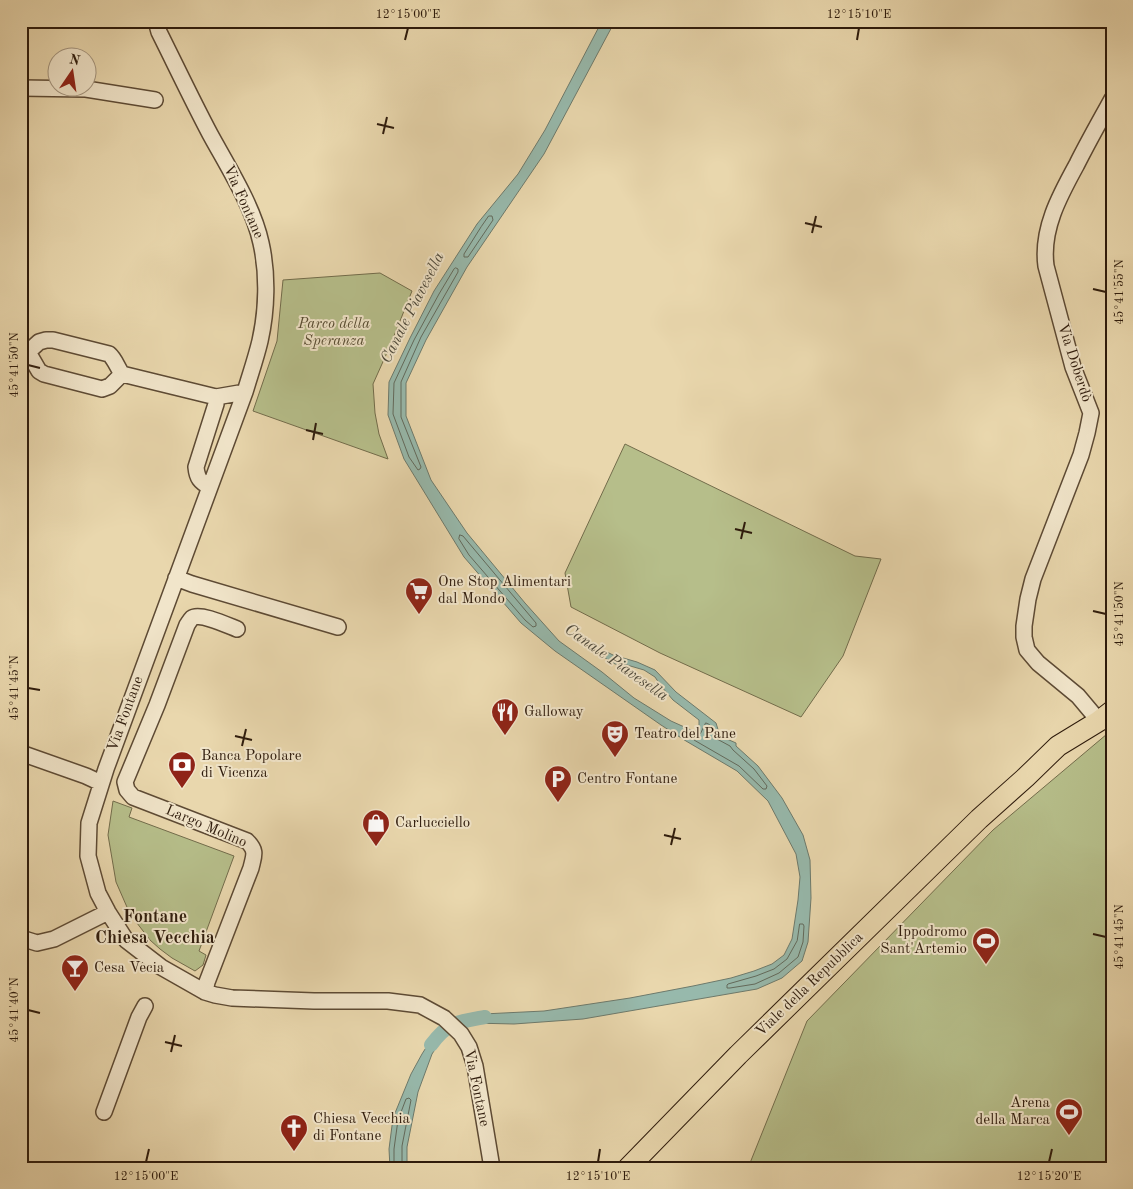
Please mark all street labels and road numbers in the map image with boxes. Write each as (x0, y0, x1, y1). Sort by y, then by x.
street label: Via Fontane (220, 163, 266, 241)
street label: Via Doberdò (1054, 322, 1094, 404)
street label: Via Fontane (105, 674, 147, 754)
street label: Largo Molino (163, 803, 249, 851)
street label: Viale della Repubblica (753, 930, 867, 1040)
street label: Via Fontane (460, 1048, 492, 1128)

